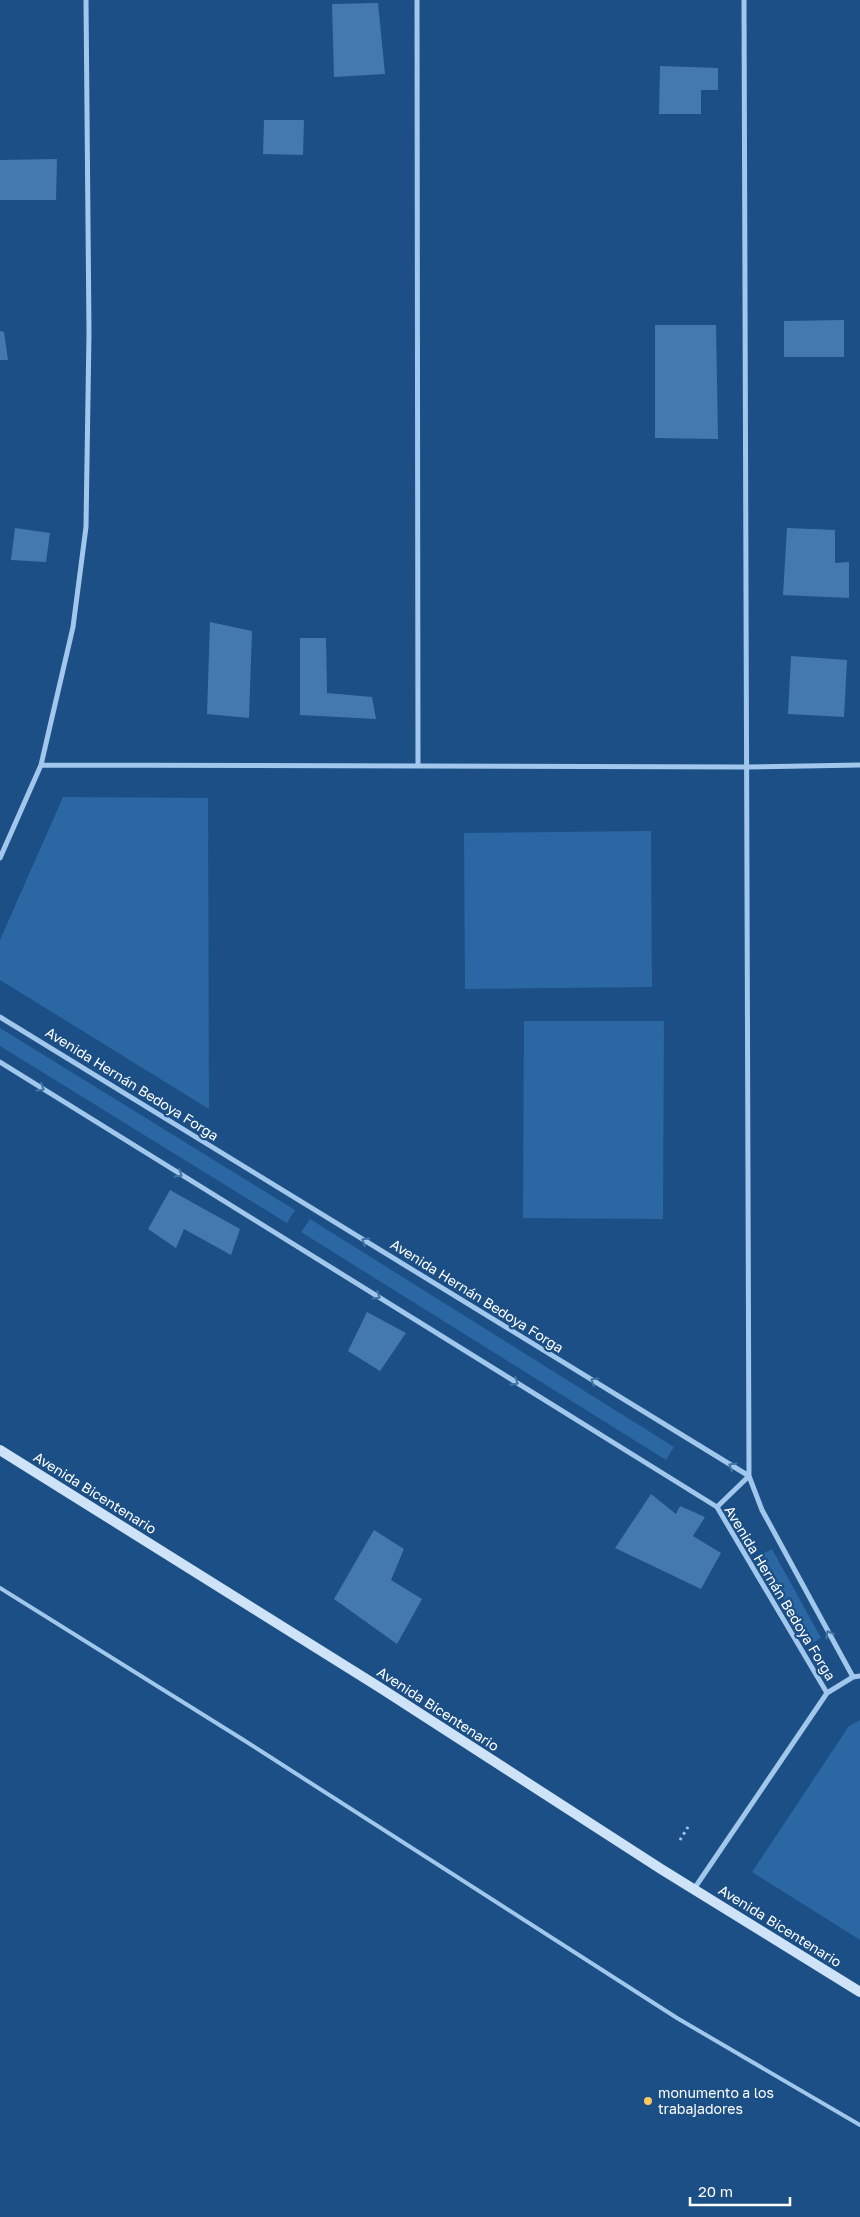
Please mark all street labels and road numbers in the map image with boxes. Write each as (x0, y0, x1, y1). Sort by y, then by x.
street label: Avenida Hernán Bedoya Forga (43, 1023, 222, 1144)
street label: Avenida Hernán Bedoya Forga (388, 1235, 567, 1356)
street label: Avenida Bicentenario (31, 1448, 160, 1537)
street label: Avenida Hernán Bedoya Forga (721, 1502, 839, 1683)
street label: Avenida Bicentenario (374, 1663, 502, 1754)
street label: Avenida Bicentenario (716, 1881, 845, 1970)

